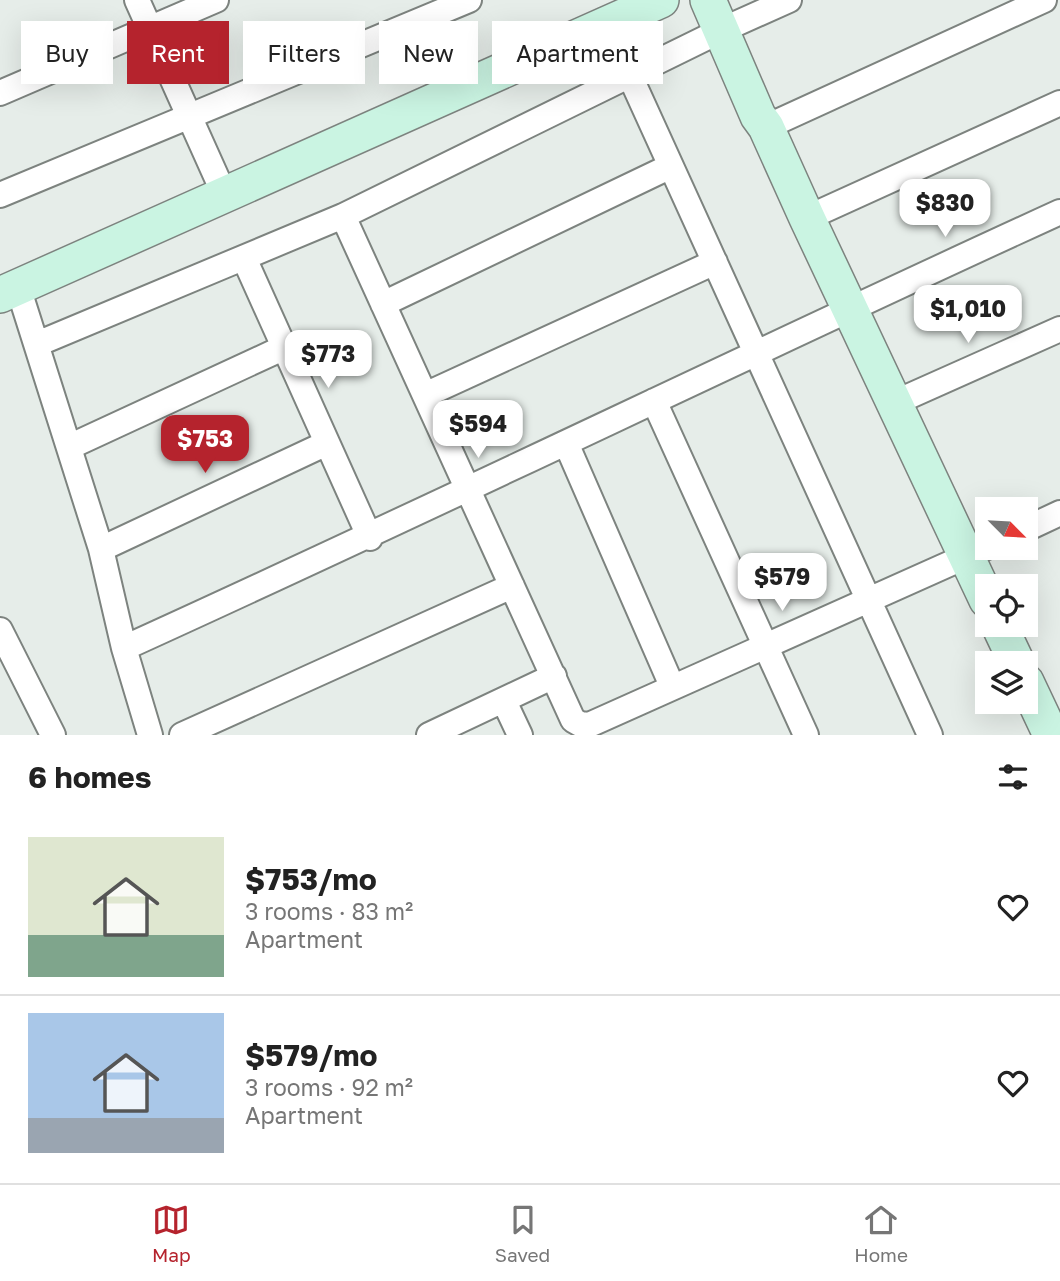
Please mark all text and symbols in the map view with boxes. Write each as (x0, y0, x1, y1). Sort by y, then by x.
chip: Buy (21, 21, 113, 84)
chip: Rent (127, 21, 229, 84)
chip: Filters (243, 21, 365, 84)
chip: New (379, 21, 478, 84)
chip: Apartment (492, 21, 663, 84)
pin: $830 (904, 180, 986, 239)
text: $830 (915, 188, 975, 216)
pin: $1,010 (911, 286, 1025, 345)
text: $1,010 (930, 294, 1006, 322)
pin: $773 (287, 330, 369, 390)
text: $773 (301, 339, 355, 367)
pin: $594 (437, 400, 519, 460)
text: $594 (449, 409, 507, 437)
pin: $753 (164, 416, 246, 475)
text: $753 (177, 424, 233, 452)
north arrow (975, 497, 1038, 560)
map controls (975, 497, 1038, 714)
pin: $579 (741, 554, 823, 613)
text: $579 (754, 562, 810, 590)
button: locate (975, 574, 1038, 637)
button: layers (975, 651, 1038, 714)
icon: filters (994, 758, 1032, 796)
text: 6 homes (28, 759, 151, 795)
text: $753/mo (245, 861, 377, 897)
icon: home (84, 865, 168, 949)
icon: heart (994, 888, 1032, 926)
text: 3 rooms · 83 m² (245, 897, 413, 925)
text: Apartment (245, 925, 363, 953)
text: $579/mo (245, 1037, 377, 1073)
icon: home (84, 1041, 168, 1125)
icon: heart (994, 1064, 1032, 1102)
text: 3 rooms · 92 m² (245, 1073, 413, 1101)
text: Apartment (245, 1101, 363, 1129)
tab: Map (152, 1201, 191, 1266)
tab: Saved (495, 1201, 550, 1266)
tab: Home (854, 1201, 908, 1266)

